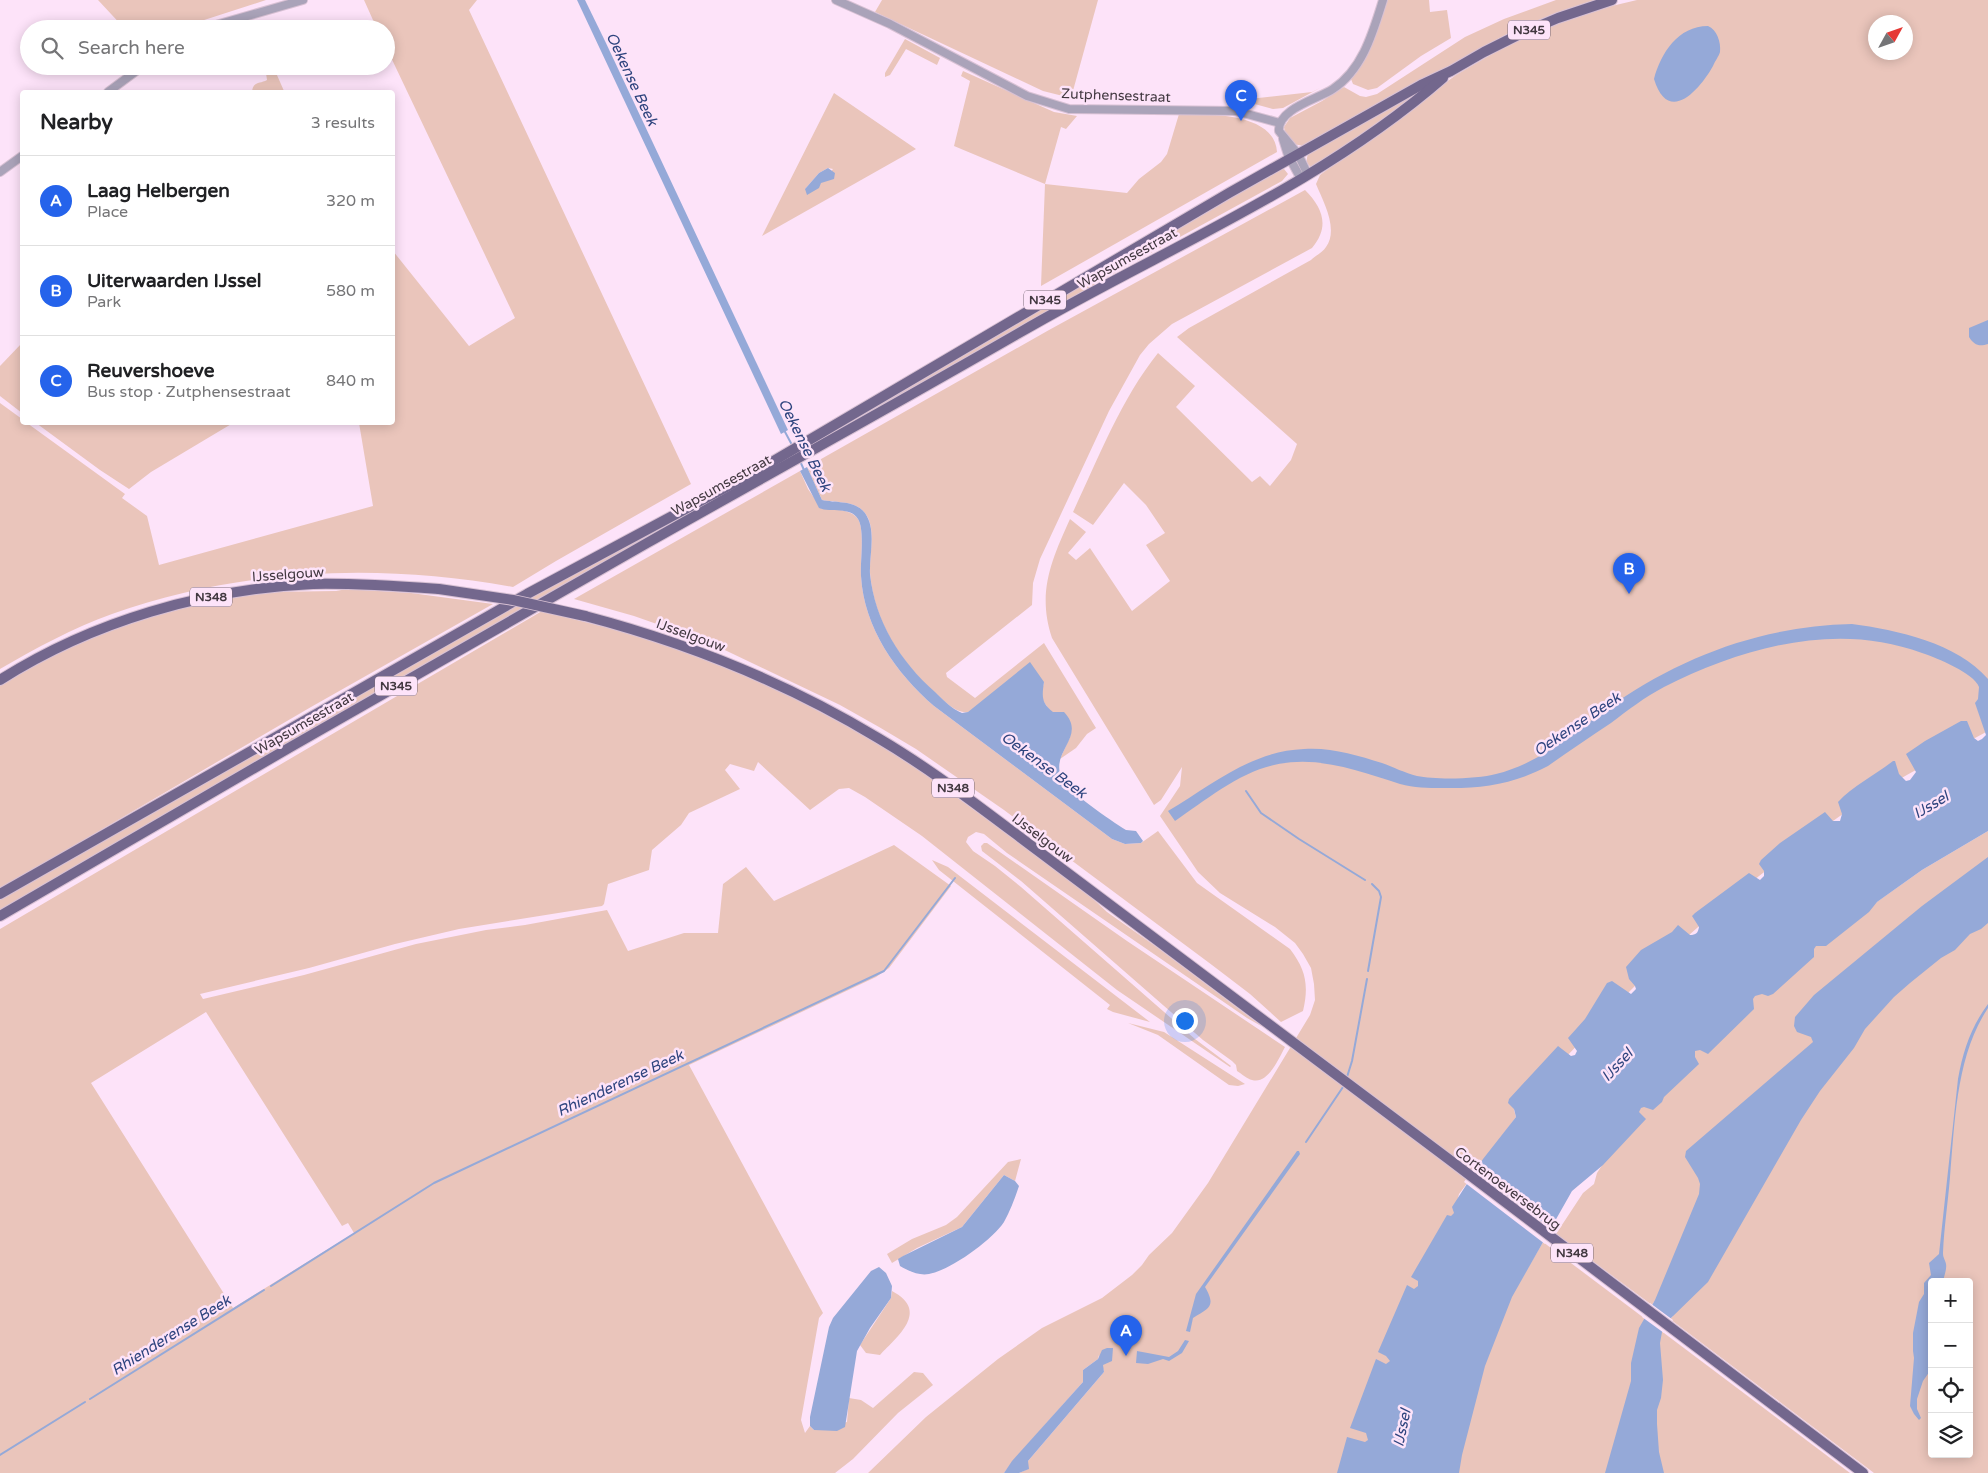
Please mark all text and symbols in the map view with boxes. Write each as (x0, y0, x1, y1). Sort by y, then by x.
north arrow (1868, 15, 1913, 60)
search box (20, 20, 395, 75)
road number: N345 (1508, 20, 1550, 40)
water label: Oekense Beek (602, 29, 662, 130)
icon: search (38, 34, 66, 62)
text: Search here (78, 37, 185, 59)
pin: C (1225, 80, 1257, 121)
street label: Zutphensestraat (1061, 85, 1172, 106)
text: Nearby (40, 110, 113, 135)
text: 3 results (311, 113, 375, 133)
text: Laag Helbergen (87, 180, 230, 202)
text: A (50, 191, 62, 211)
text: 320 m (326, 191, 375, 211)
text: Place (87, 202, 128, 222)
street label: Wapsumsestraat (1074, 224, 1181, 293)
text: Uiterwaarden IJssel (87, 270, 262, 292)
text: B (50, 281, 62, 301)
text: 580 m (326, 281, 375, 301)
road number: N345 (1024, 290, 1066, 310)
text: Park (87, 292, 121, 312)
text: Reuvershoeve (87, 360, 214, 382)
text: C (50, 371, 62, 391)
text: 840 m (326, 371, 375, 391)
text: Bus stop · Zutphensestraat (87, 382, 291, 402)
water label: Oekense Beek (775, 396, 836, 496)
street label: Wapsumsestraat (668, 451, 775, 520)
pin: B (1613, 553, 1645, 594)
street label: IJsselgouw (251, 563, 325, 586)
road number: N348 (190, 588, 232, 606)
street label: IJsselgouw (654, 615, 728, 656)
road number: N345 (375, 676, 417, 696)
water label: Oekense Beek (1530, 687, 1625, 760)
street label: Wapsumsestraat (252, 688, 357, 759)
water label: Oekense Beek (998, 728, 1092, 803)
road number: N348 (932, 778, 974, 798)
water label: IJssel (1910, 786, 1954, 822)
street label: IJsselgouw (1009, 810, 1077, 867)
your location (1172, 1008, 1198, 1034)
water label: IJssel (1597, 1043, 1638, 1085)
water label: Rhienderense Beek (554, 1045, 688, 1120)
street label: Cortenoeversebrug (1451, 1143, 1564, 1234)
road number: N348 (1551, 1244, 1593, 1262)
map controls (1928, 1278, 1973, 1458)
button: + (1928, 1278, 1973, 1323)
water label: Rhienderense Beek (108, 1290, 236, 1379)
pin: A (1110, 1315, 1142, 1356)
button: − (1928, 1323, 1973, 1368)
button: locate (1928, 1368, 1973, 1413)
water label: IJssel (1389, 1405, 1415, 1448)
button: layers (1928, 1413, 1973, 1458)

